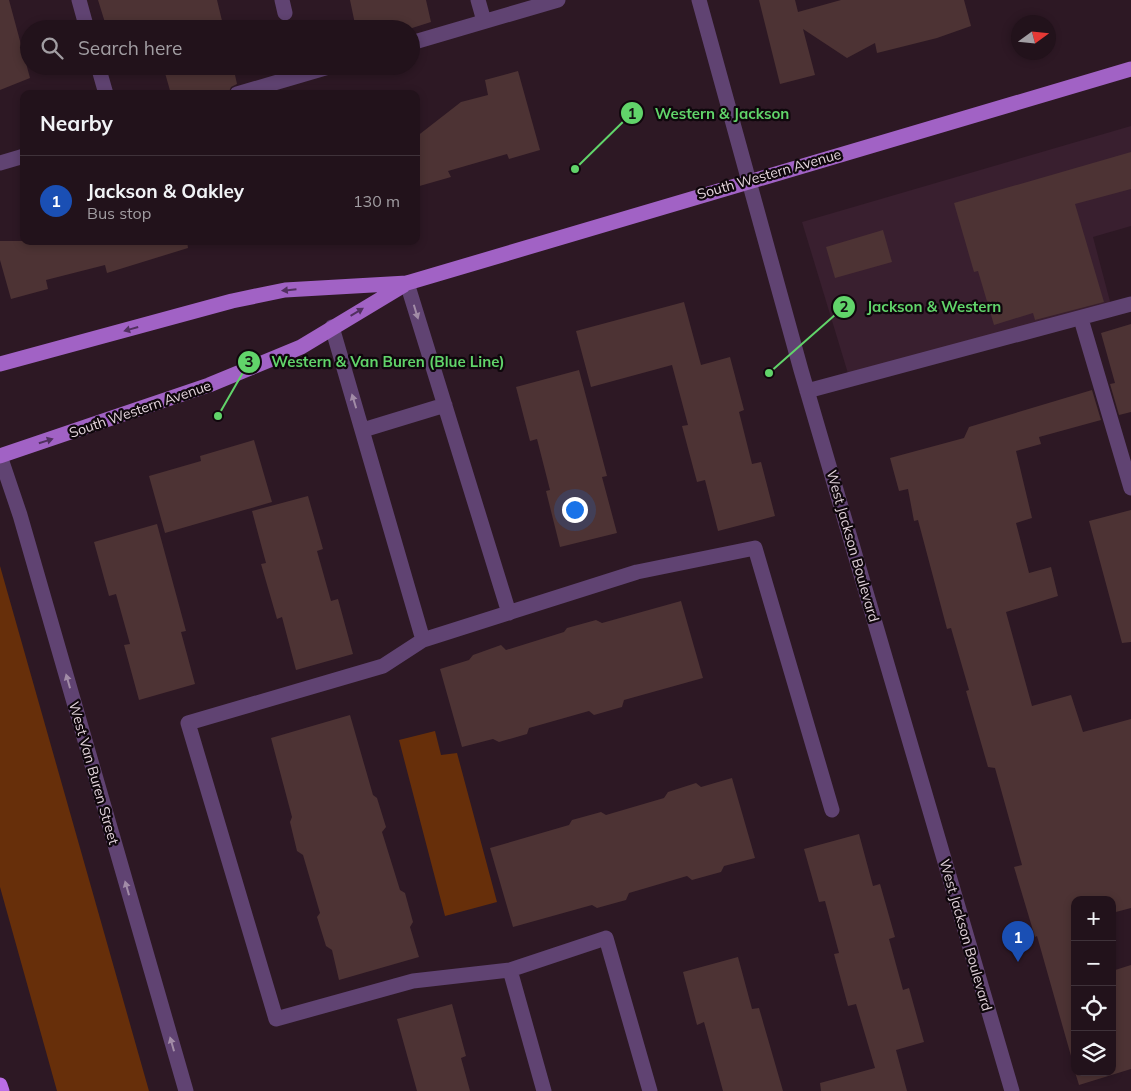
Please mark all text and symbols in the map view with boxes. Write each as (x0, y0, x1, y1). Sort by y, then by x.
north arrow (1011, 15, 1056, 60)
search box (20, 20, 420, 75)
icon: search (38, 34, 66, 62)
text: Search here (78, 36, 182, 60)
callout: Western & Jackson (620, 98, 799, 128)
text: 1 (627, 104, 637, 123)
text: Western & Jackson (655, 104, 789, 123)
text: Nearby (40, 110, 113, 136)
street label: South Western Avenue (695, 145, 843, 203)
text: Jackson & Oakley (87, 179, 244, 203)
text: 1 (51, 191, 61, 211)
text: 130 m (353, 191, 400, 211)
text: Bus stop (87, 203, 151, 223)
one-way arrow (281, 287, 297, 295)
callout: Jackson & Western (832, 292, 1011, 322)
text: 2 (839, 297, 849, 316)
text: Jackson & Western (867, 297, 1001, 316)
one-way arrow (413, 304, 421, 319)
one-way arrow (351, 308, 364, 317)
one-way arrow (124, 325, 139, 333)
callout: Western & Van Buren (Blue Line) (236, 347, 515, 377)
text: 3 (244, 352, 254, 371)
text: Western & Van Buren (Blue Line) (271, 352, 505, 371)
street label: South Western Avenue (67, 376, 213, 442)
one-way arrow (349, 393, 357, 408)
one-way arrow (39, 437, 54, 444)
street label: West Jackson Boulevard (823, 468, 883, 624)
your location (562, 497, 588, 523)
one-way arrow (64, 674, 72, 689)
street label: West Van Buren Street (65, 699, 123, 847)
street label: West Jackson Boulevard (936, 857, 996, 1013)
one-way arrow (123, 881, 131, 896)
map controls (1071, 896, 1116, 1076)
button: + (1071, 896, 1116, 941)
pin: 1 (1002, 921, 1034, 962)
button: − (1071, 941, 1116, 986)
button: locate (1071, 986, 1116, 1031)
button: layers (1071, 1031, 1116, 1076)
one-way arrow (168, 1037, 176, 1052)

